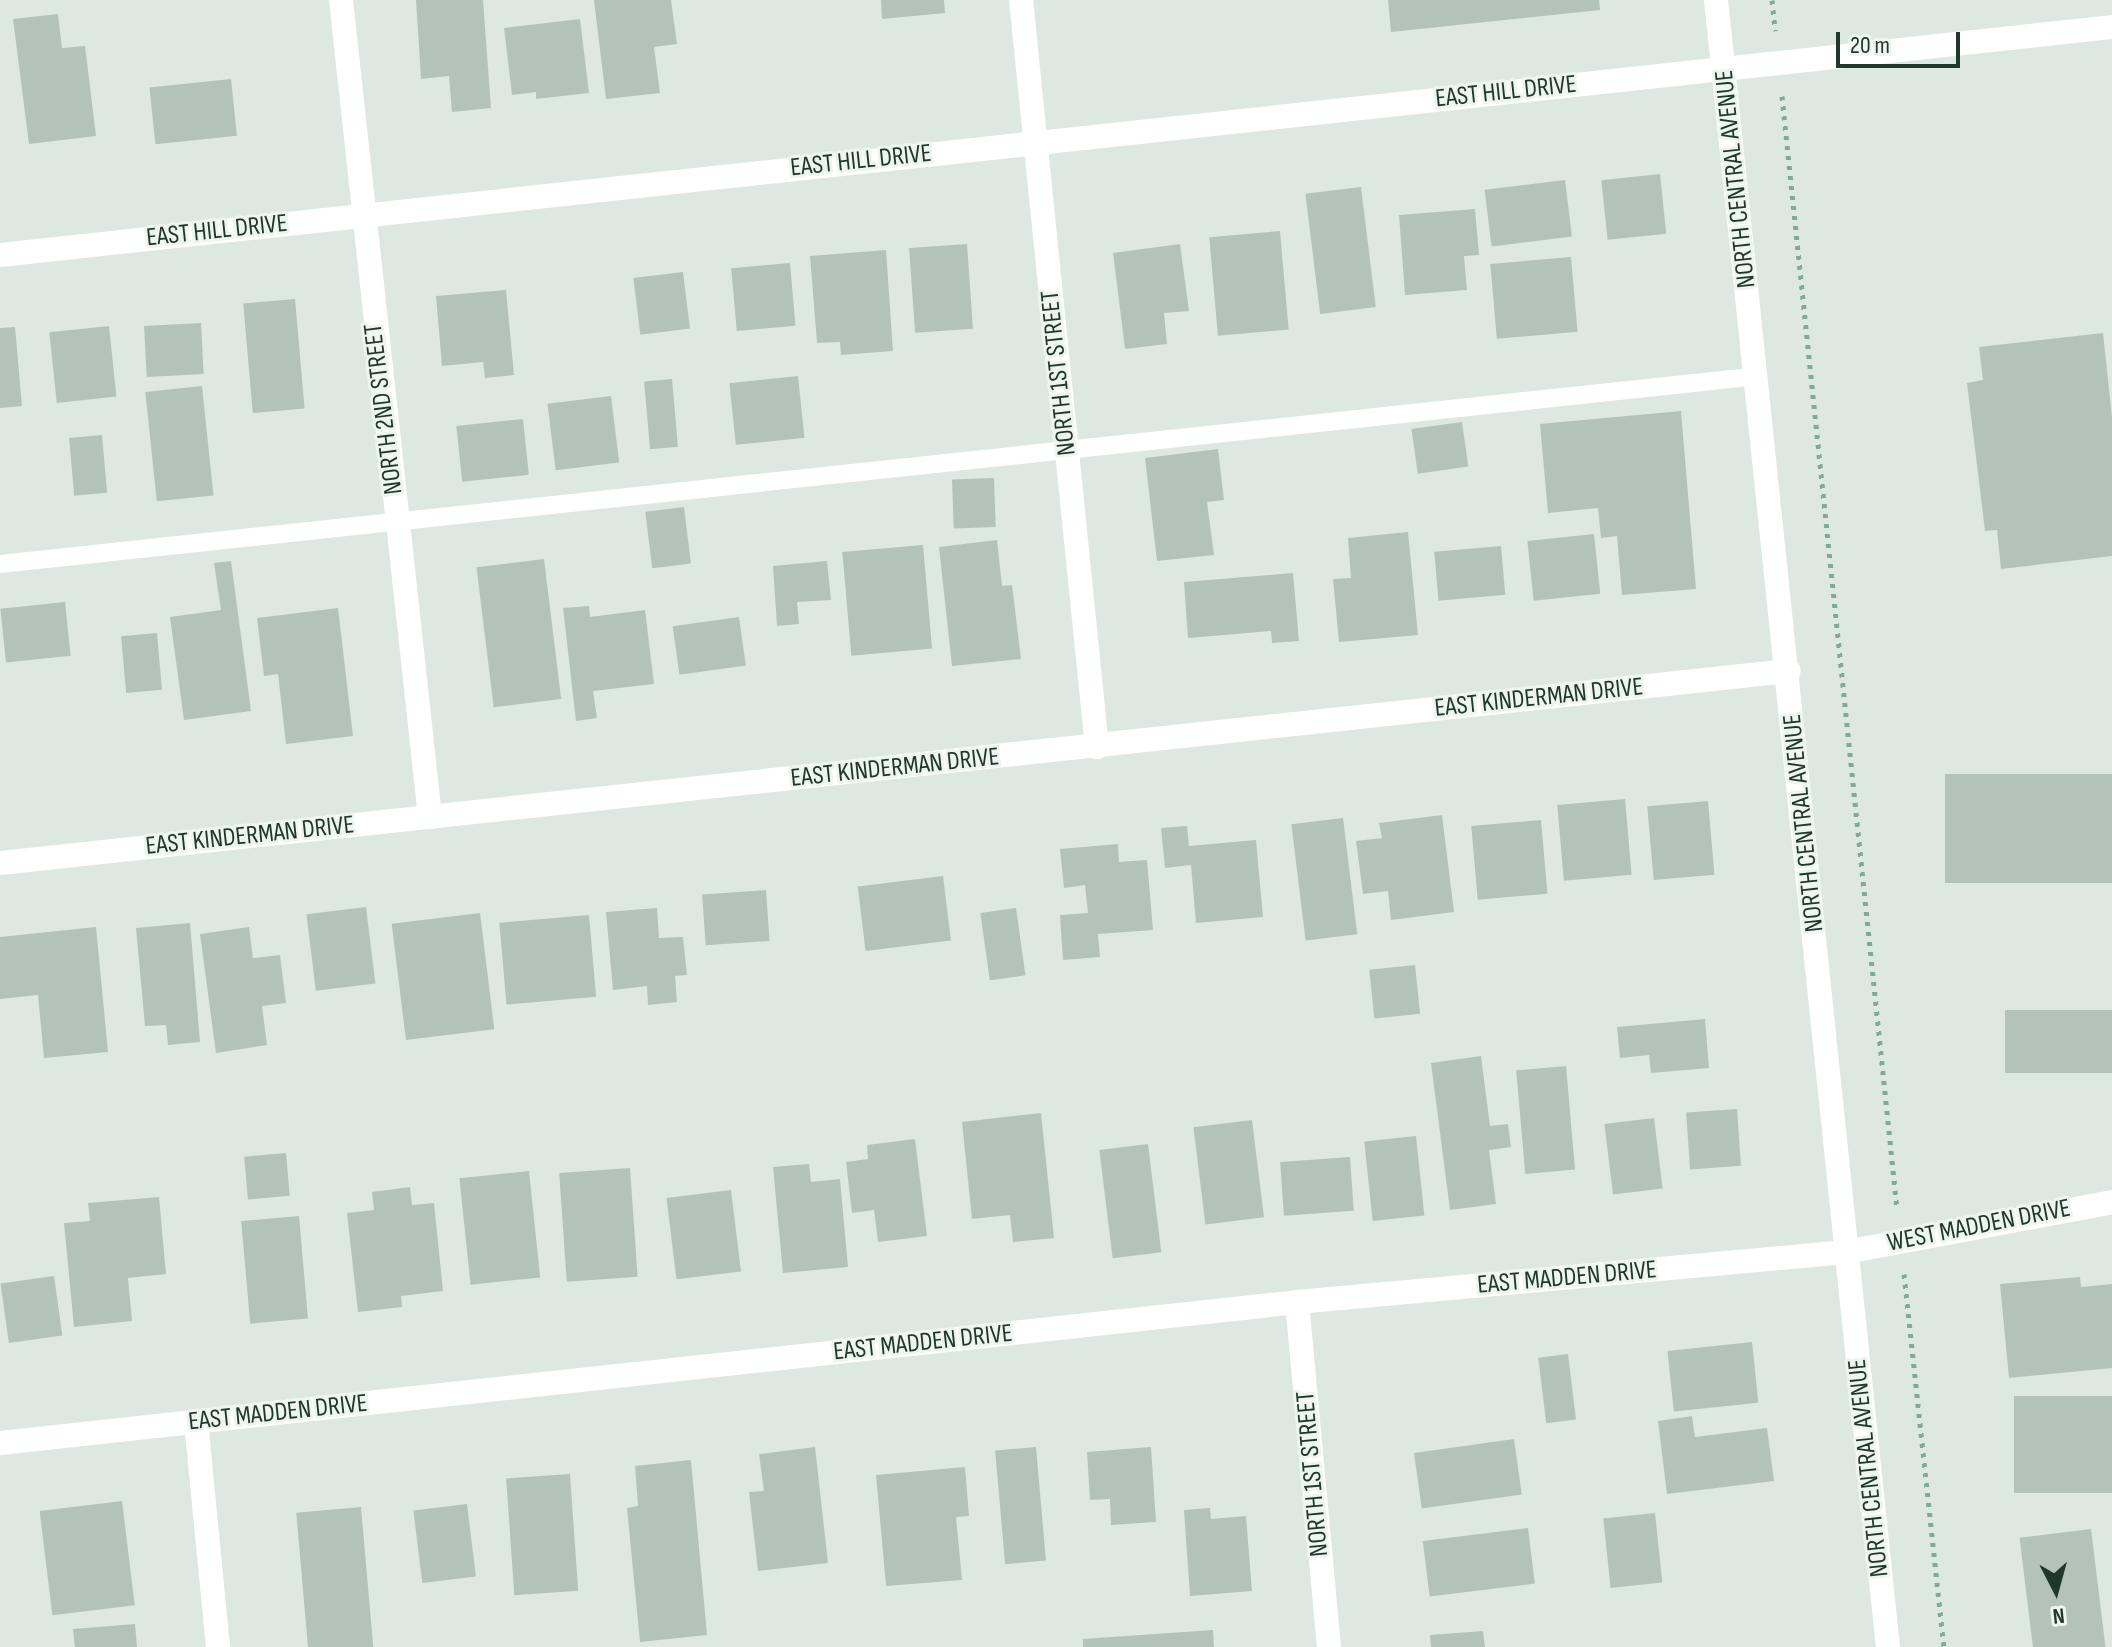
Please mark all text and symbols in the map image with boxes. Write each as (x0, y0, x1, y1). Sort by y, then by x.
scale bar (1840, 16, 1964, 66)
text: 20 m (1850, 31, 1890, 60)
street label: NORTH CENTRAL AVENUE (1709, 68, 1763, 290)
street label: EAST HILL DRIVE (1434, 69, 1578, 115)
street label: EAST HILL DRIVE (789, 138, 933, 184)
street label: EAST HILL DRIVE (145, 208, 289, 254)
street label: NORTH 1ST STREET (1035, 289, 1083, 457)
street label: NORTH 2ND STREET (358, 322, 410, 496)
street label: EAST KINDERMAN DRIVE (1433, 672, 1645, 724)
street label: NORTH CENTRAL AVENUE (1777, 712, 1831, 934)
street label: EAST KINDERMAN DRIVE (789, 742, 1001, 794)
street label: EAST KINDERMAN DRIVE (144, 810, 356, 862)
street label: WEST MADDEN DRIVE (1885, 1193, 2073, 1259)
street label: EAST MADDEN DRIVE (1476, 1255, 1658, 1301)
street label: EAST MADDEN DRIVE (832, 1318, 1014, 1368)
street label: NORTH CENTRAL AVENUE (1842, 1357, 1896, 1579)
street label: EAST MADDEN DRIVE (187, 1388, 369, 1438)
street label: NORTH 1ST STREET (1290, 1390, 1336, 1558)
north arrow (2016, 1551, 2096, 1631)
text: N (2051, 1601, 2066, 1629)

